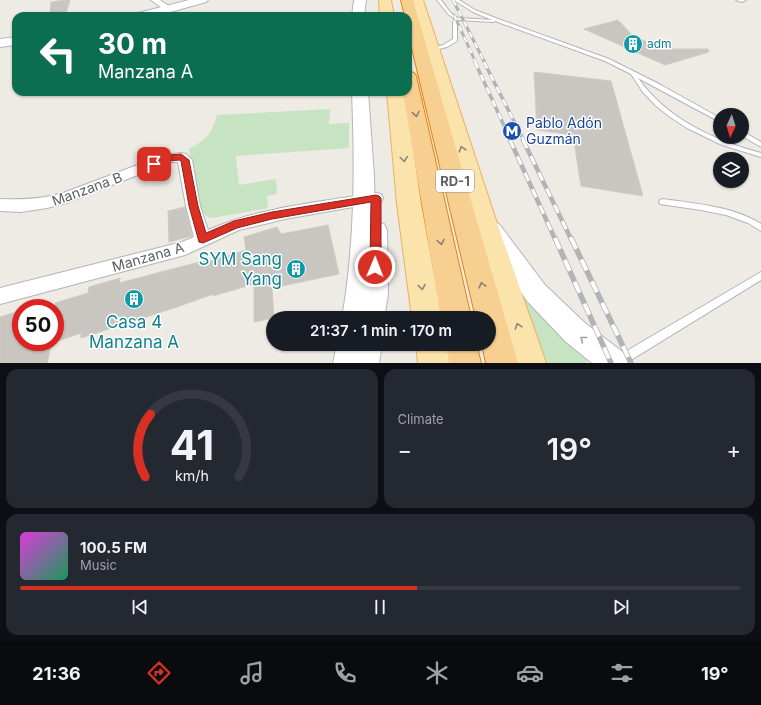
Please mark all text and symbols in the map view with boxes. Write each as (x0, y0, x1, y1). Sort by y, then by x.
text: 30 m (98, 27, 167, 61)
icon: left (32, 28, 84, 80)
building icon: adm (622, 33, 644, 55)
place label: adm (647, 36, 672, 51)
text: Manzana A (98, 61, 193, 82)
north arrow (713, 108, 749, 144)
map controls (713, 108, 749, 188)
one-way arrow (411, 111, 419, 117)
place label: Pablo Adón Guzmán (526, 114, 602, 147)
metro station icon: Pablo Adón Guzmán (501, 120, 523, 142)
one-way arrow (458, 145, 467, 152)
pin (137, 147, 171, 181)
button: layers (713, 152, 749, 188)
icon: arrive (143, 153, 165, 175)
one-way arrow (399, 155, 408, 162)
street label: Manzana B (49, 168, 124, 209)
road number: RD-1 (436, 170, 474, 192)
street label: Manzana A (110, 238, 186, 275)
one-way arrow (436, 238, 445, 245)
position arrow (354, 246, 396, 288)
place label: SYM Sang Yang (198, 249, 282, 289)
building icon: SYM Sang Yang (285, 258, 307, 280)
one-way arrow (478, 281, 486, 288)
one-way arrow (417, 284, 426, 290)
building icon: Casa 4 Manzana A (123, 288, 145, 310)
speed limit sign: 50 (12, 299, 64, 351)
place label: Casa 4 Manzana A (89, 312, 179, 352)
text: 21:37 · 1 min · 170 m (310, 321, 452, 340)
one-way arrow (514, 323, 523, 330)
one-way arrow (581, 336, 588, 343)
text: Climate (398, 411, 444, 427)
text: 41 (170, 419, 214, 469)
text: 19° (546, 431, 592, 467)
text: − (398, 437, 412, 463)
text: + (726, 437, 741, 463)
text: km/h (175, 466, 209, 483)
text: 100.5 FM (80, 538, 147, 557)
text: Music (80, 557, 117, 573)
icon: previous (129, 596, 151, 618)
icon: pause (369, 596, 391, 618)
icon: next (610, 596, 632, 618)
icon: directions (145, 659, 173, 687)
icon: music (238, 659, 266, 687)
icon: phone (331, 659, 359, 687)
icon: climate (423, 659, 451, 687)
icon: car (516, 659, 544, 687)
icon: filters (608, 659, 636, 687)
text: 21:36 (32, 663, 81, 684)
text: 19° (701, 663, 729, 684)

